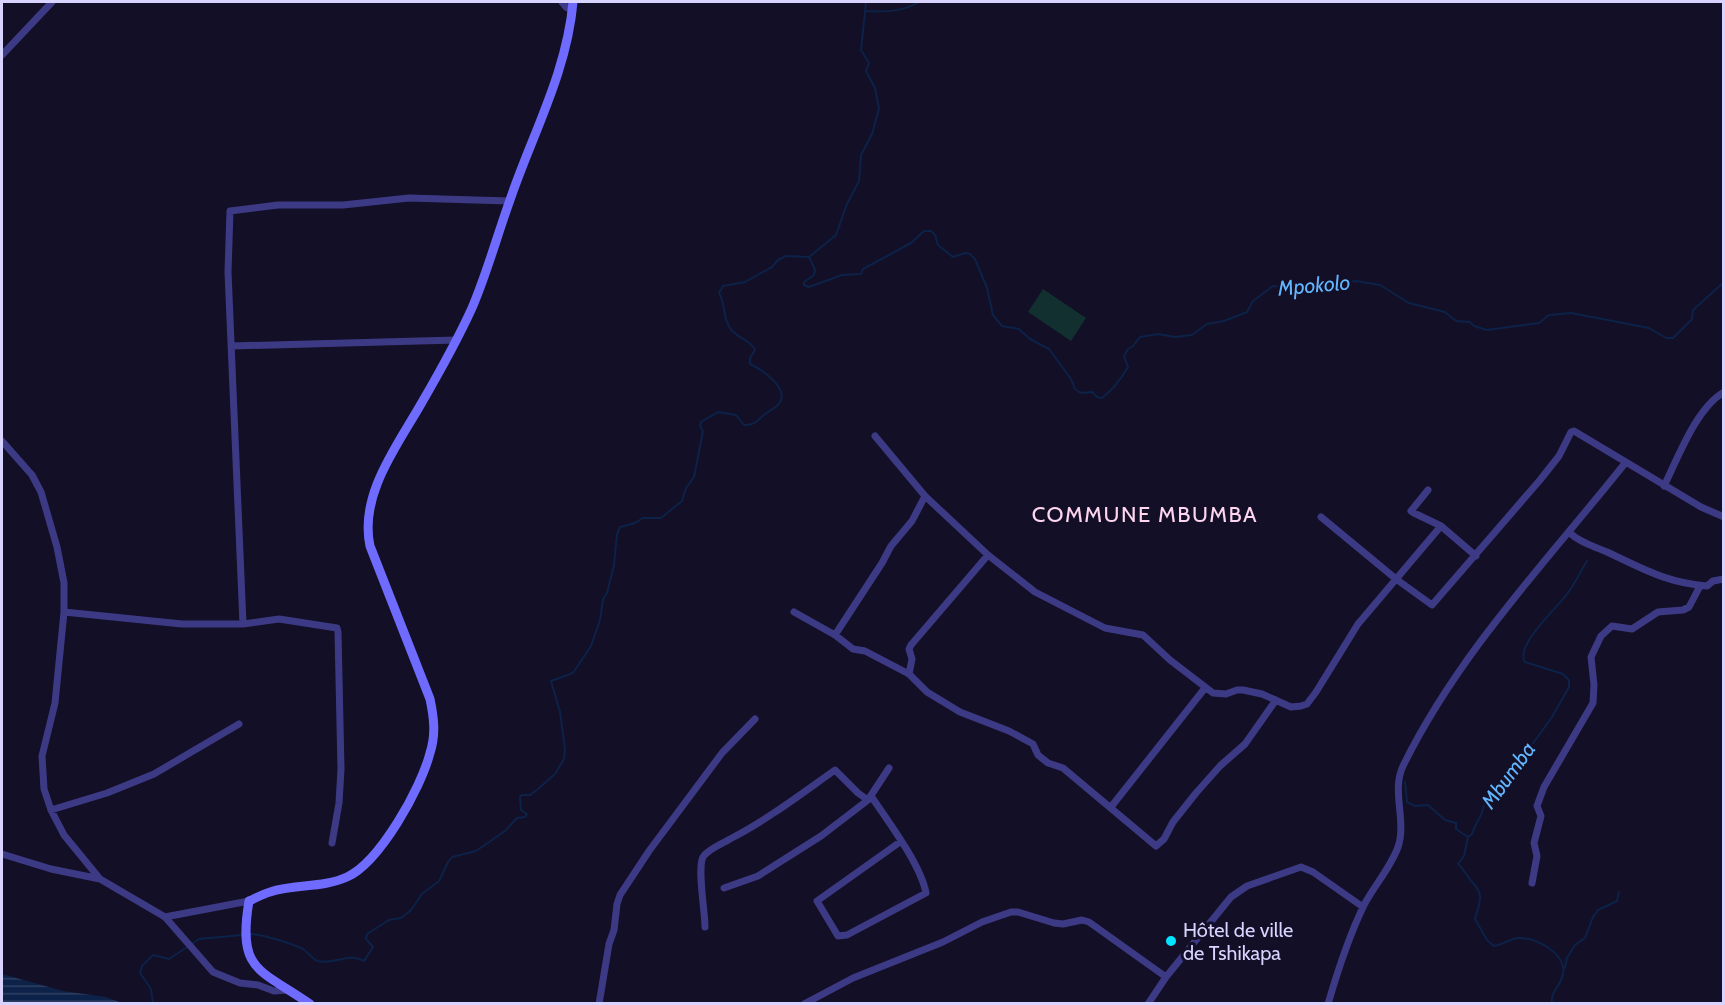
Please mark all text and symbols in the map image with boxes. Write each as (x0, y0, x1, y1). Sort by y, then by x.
water label: Mpokolo (1276, 269, 1351, 301)
district label: COMMUNE MBUMBA (1032, 501, 1258, 528)
water label: Mbumba (1475, 737, 1540, 814)
place label: Hôtel de ville de Tshikapa (1183, 918, 1293, 965)
marker: Hôtel de ville de Tshikapa (1164, 934, 1178, 948)

